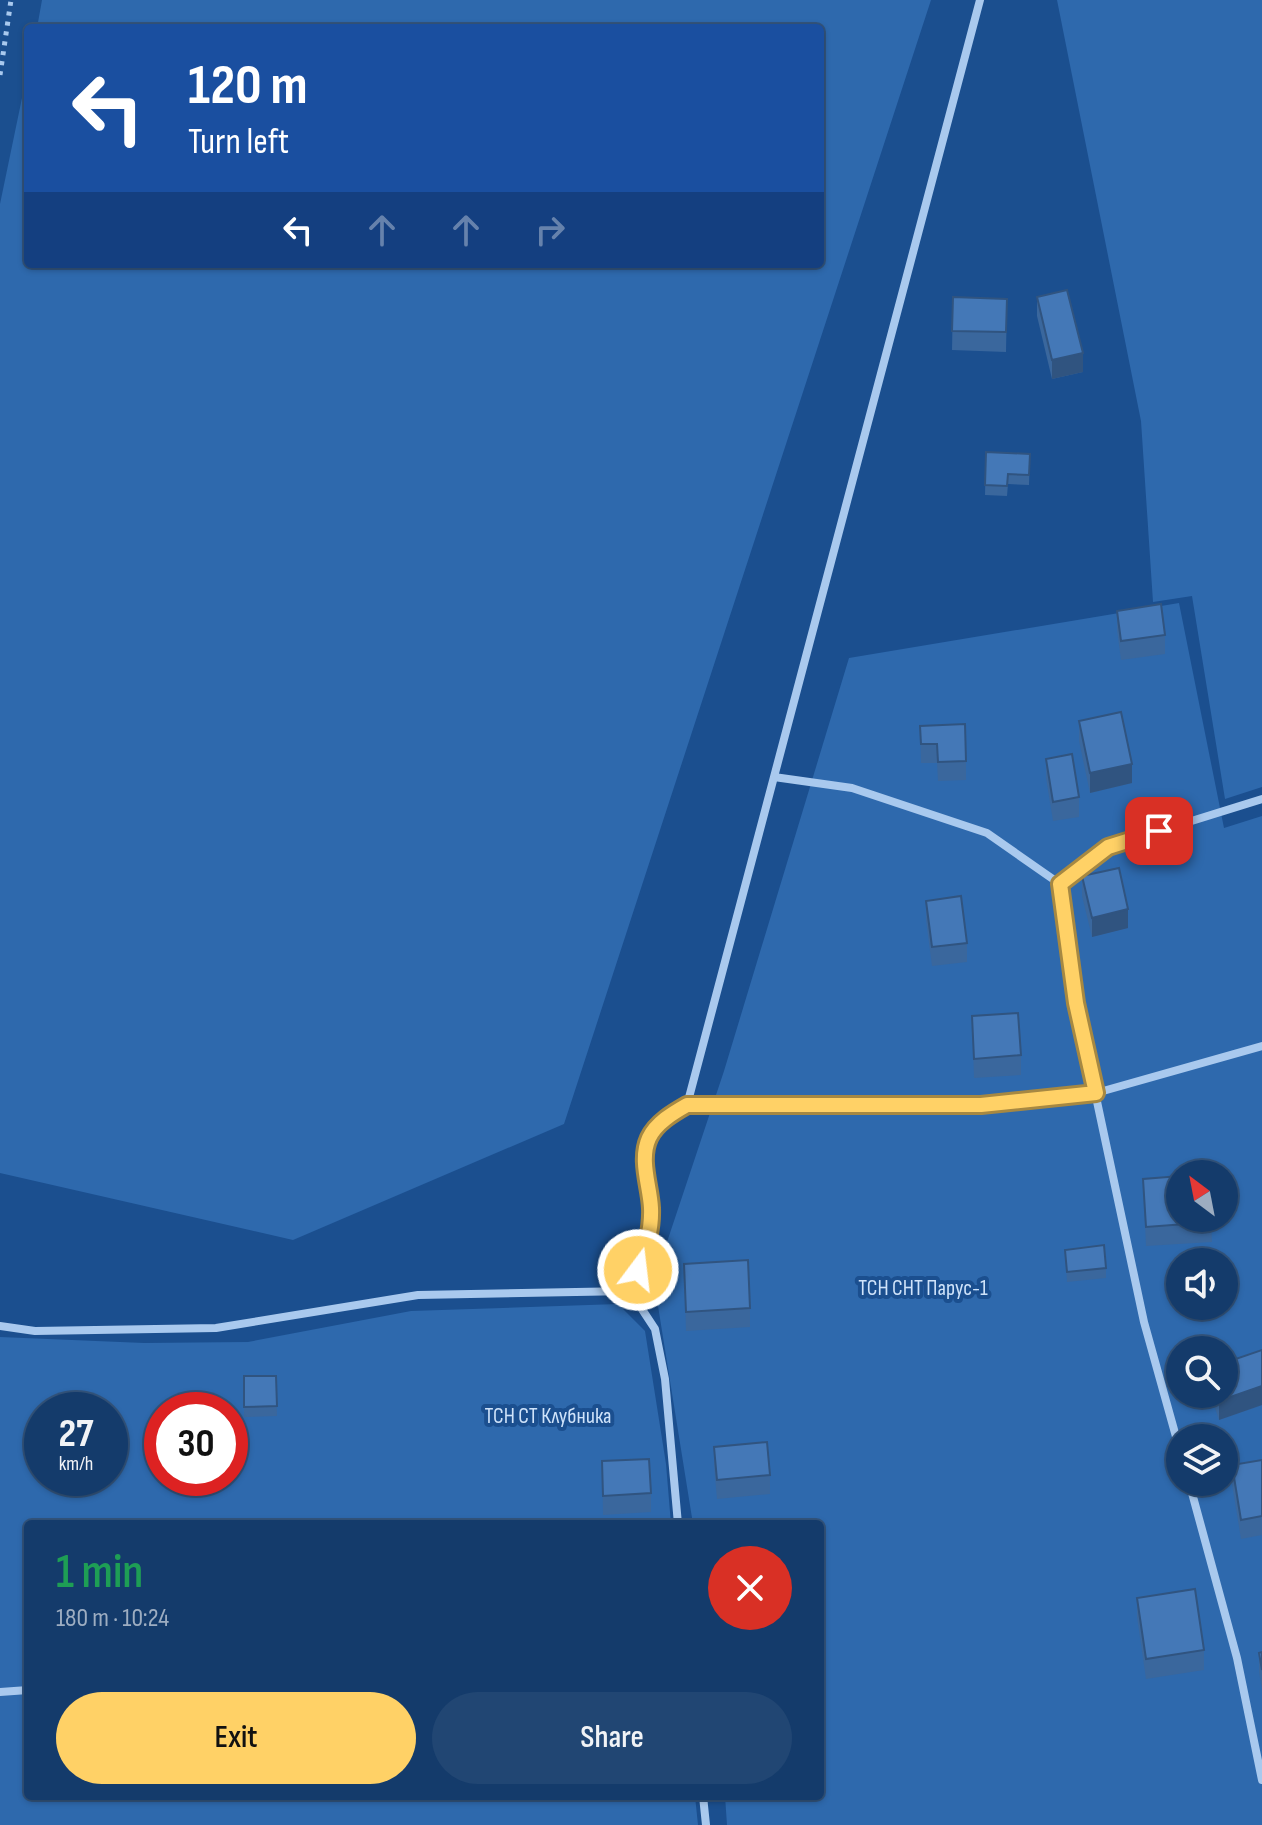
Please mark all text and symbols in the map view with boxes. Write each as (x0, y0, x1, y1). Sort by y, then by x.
text: 120 m (188, 53, 308, 120)
icon: left (56, 56, 160, 160)
text: Turn left (188, 121, 289, 164)
icon: left (276, 208, 320, 252)
icon: ahead (360, 208, 404, 252)
icon: ahead (444, 208, 488, 252)
icon: right (528, 208, 572, 252)
pin (1125, 797, 1193, 865)
icon: arrive (1137, 809, 1181, 853)
north arrow (1166, 1160, 1238, 1232)
map controls (1166, 1160, 1238, 1496)
position arrow (596, 1228, 680, 1312)
button: sound (1166, 1248, 1238, 1320)
park label: ТСН СНТ Парус-1 (858, 1275, 988, 1302)
button: search (1166, 1336, 1238, 1408)
speed limit sign: 30 (144, 1392, 248, 1496)
park label: ТСН СТ Клубника (484, 1403, 612, 1430)
text: 27 (59, 1410, 93, 1458)
button: layers (1166, 1424, 1238, 1496)
text: km/h (59, 1452, 93, 1476)
text: 1 min (56, 1544, 143, 1601)
button: close (708, 1546, 792, 1630)
text: 180 m · 10:24 (56, 1603, 169, 1634)
button: Exit (56, 1692, 416, 1784)
button: Share (432, 1692, 792, 1784)

